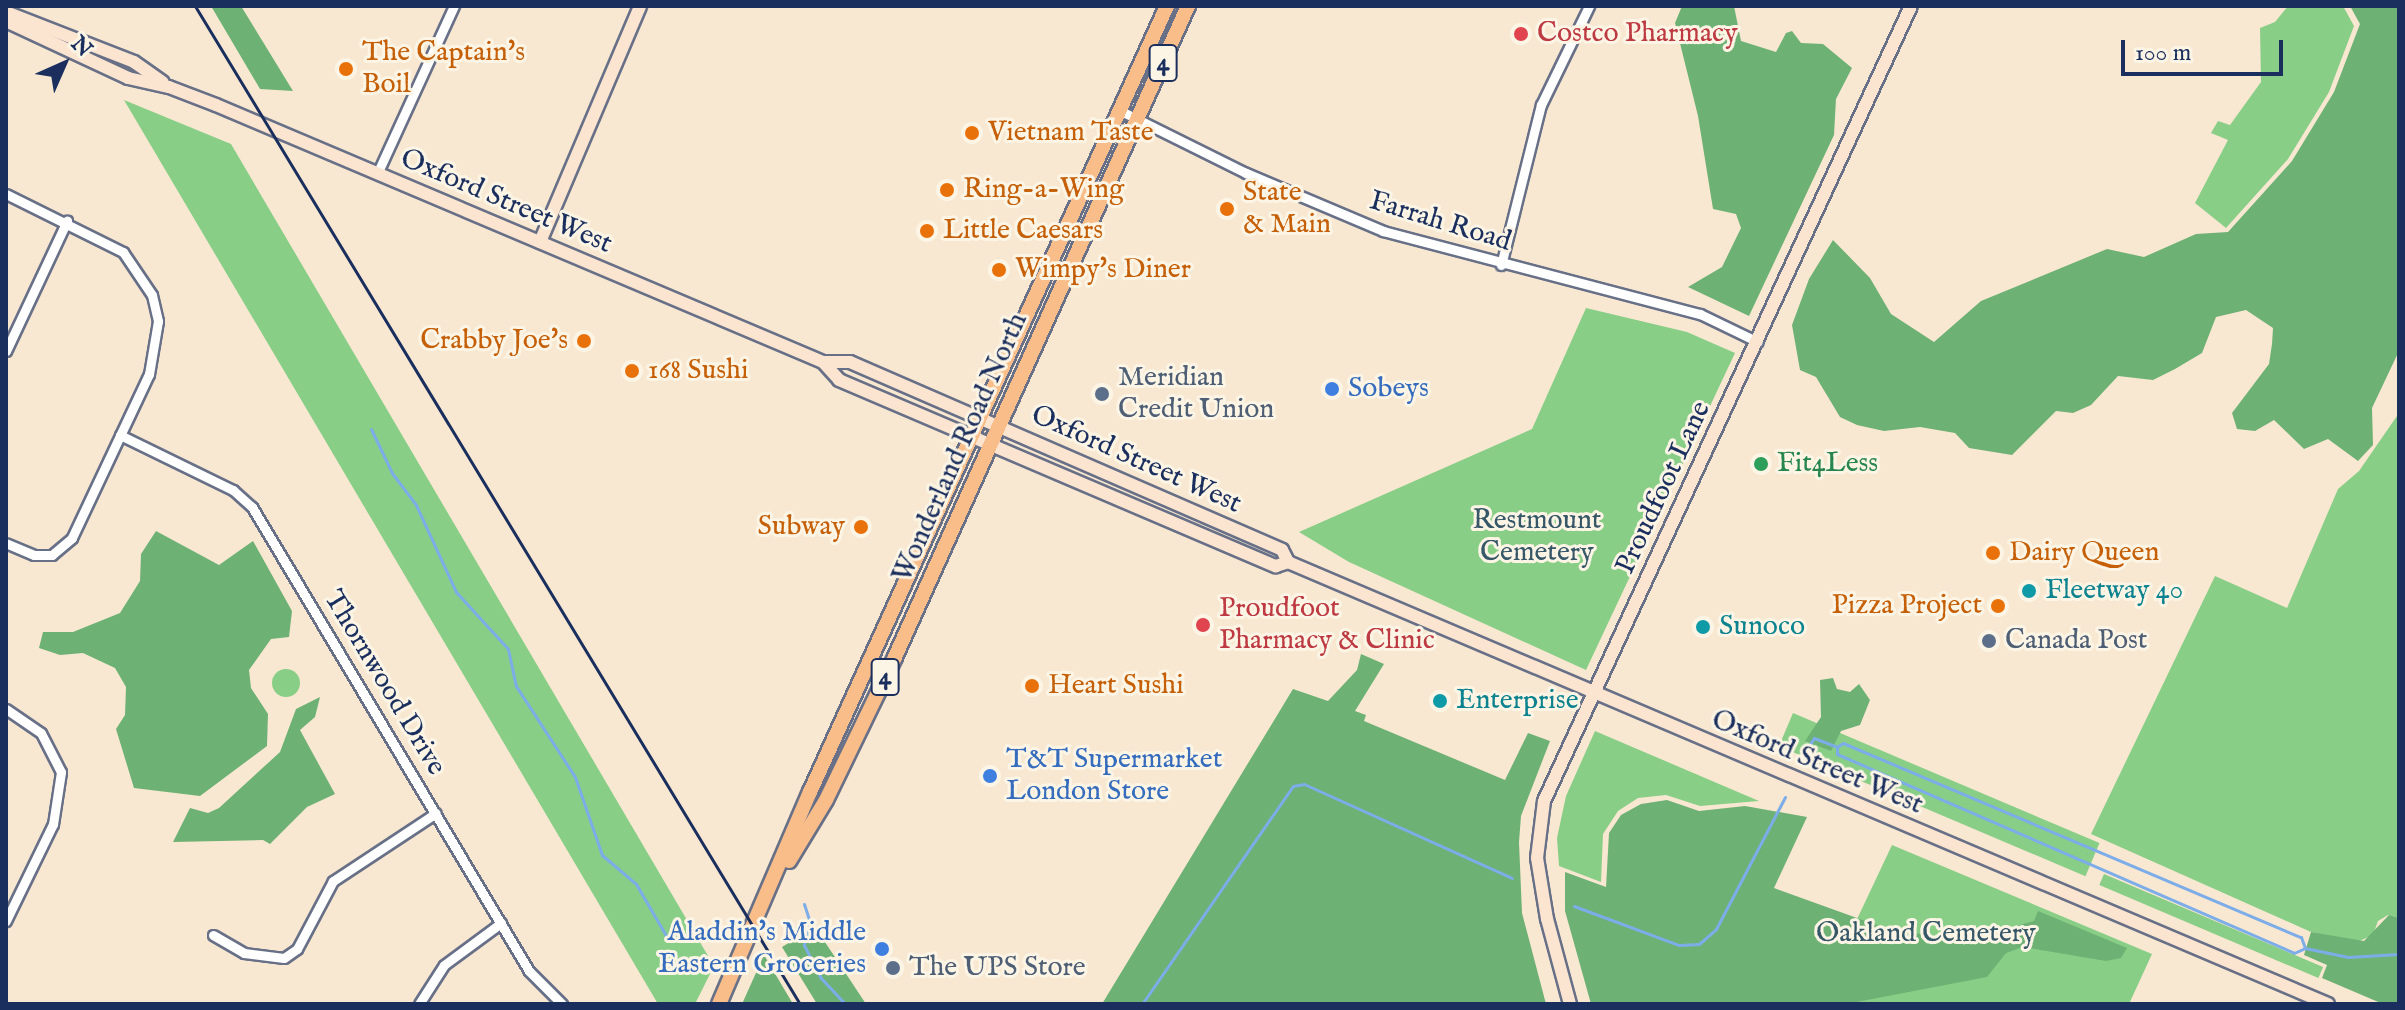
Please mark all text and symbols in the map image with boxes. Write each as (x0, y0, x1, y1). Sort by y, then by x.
place label: Costco Pharmacy (1537, 17, 1738, 51)
north arrow (24, 24, 104, 104)
scale bar (2125, 24, 2287, 74)
marker: Costco Pharmacy (1512, 25, 1530, 43)
text: N (64, 30, 98, 64)
place label: The Captain's Boil (362, 36, 525, 102)
text: 100 m (2135, 38, 2191, 69)
road number: 4 (1147, 41, 1179, 85)
marker: The Captain's Boil (337, 60, 355, 78)
place label: Vietnam Taste (988, 116, 1154, 150)
marker: Vietnam Taste (963, 124, 981, 142)
street label: Oxford Street West (395, 142, 617, 262)
place label: Ring-a-Wing (963, 173, 1124, 207)
place label: State & Main (1243, 176, 1331, 242)
marker: Ring-a-Wing (938, 181, 956, 199)
street label: Farrah Road (1365, 185, 1515, 259)
marker: State & Main (1218, 200, 1236, 218)
place label: Little Caesars (943, 214, 1103, 248)
marker: Little Caesars (918, 222, 936, 240)
place label: Wimpy's Diner (1015, 253, 1191, 287)
marker: Wimpy's Diner (990, 261, 1008, 279)
street label: Wonderland Road North (886, 308, 1036, 588)
place label: Crabby Joe's (420, 324, 568, 358)
marker: Crabby Joe's (575, 332, 593, 350)
place label: 168 Sushi (648, 354, 748, 388)
place label: Meridian Credit Union (1118, 361, 1274, 427)
marker: 168 Sushi (623, 362, 641, 380)
place label: Sobeys (1348, 372, 1429, 406)
marker: Sobeys (1323, 380, 1341, 398)
marker: Meridian Credit Union (1093, 385, 1111, 403)
street label: Proudfoot Lane (1609, 396, 1719, 580)
street label: Oxford Street West (1026, 399, 1246, 521)
place label: Fit4Less (1777, 447, 1878, 481)
marker: Fit4Less (1752, 455, 1770, 473)
park label: Restmount Cemetery (1473, 504, 1601, 570)
place label: Subway (758, 510, 845, 544)
marker: Subway (852, 518, 870, 536)
place label: Dairy Queen (2009, 536, 2159, 570)
marker: Dairy Queen (1984, 544, 2002, 562)
place label: Fleetway 40 (2045, 574, 2183, 608)
marker: Fleetway 40 (2020, 582, 2038, 600)
street label: Thornwood Drive (316, 584, 452, 782)
place label: Pizza Project (1832, 589, 1982, 623)
place label: Proudfoot Pharmacy & Clinic (1219, 592, 1435, 658)
marker: Pizza Project (1989, 597, 2007, 615)
place label: Sunoco (1719, 610, 1805, 644)
marker: Proudfoot Pharmacy & Clinic (1194, 616, 1212, 634)
marker: Sunoco (1694, 618, 1712, 636)
place label: Canada Post (2005, 624, 2147, 658)
marker: Canada Post (1980, 632, 1998, 650)
road number: 4 (869, 655, 901, 699)
place label: Heart Sushi (1048, 669, 1184, 703)
marker: Heart Sushi (1023, 677, 1041, 695)
place label: Enterprise (1456, 684, 1579, 718)
marker: Enterprise (1431, 692, 1449, 710)
street label: Oxford Street West (1706, 703, 1928, 823)
place label: T&T Supermarket London Store (1006, 743, 1222, 809)
marker: T&T Supermarket London Store (981, 767, 999, 785)
place label: Aladdin's Middle Eastern Groceries (658, 916, 866, 982)
park label: Oakland Cemetery (1816, 917, 2036, 951)
marker: Aladdin's Middle Eastern Groceries (873, 940, 891, 958)
place label: The UPS Store (909, 951, 1086, 985)
marker: The UPS Store (884, 959, 902, 977)

